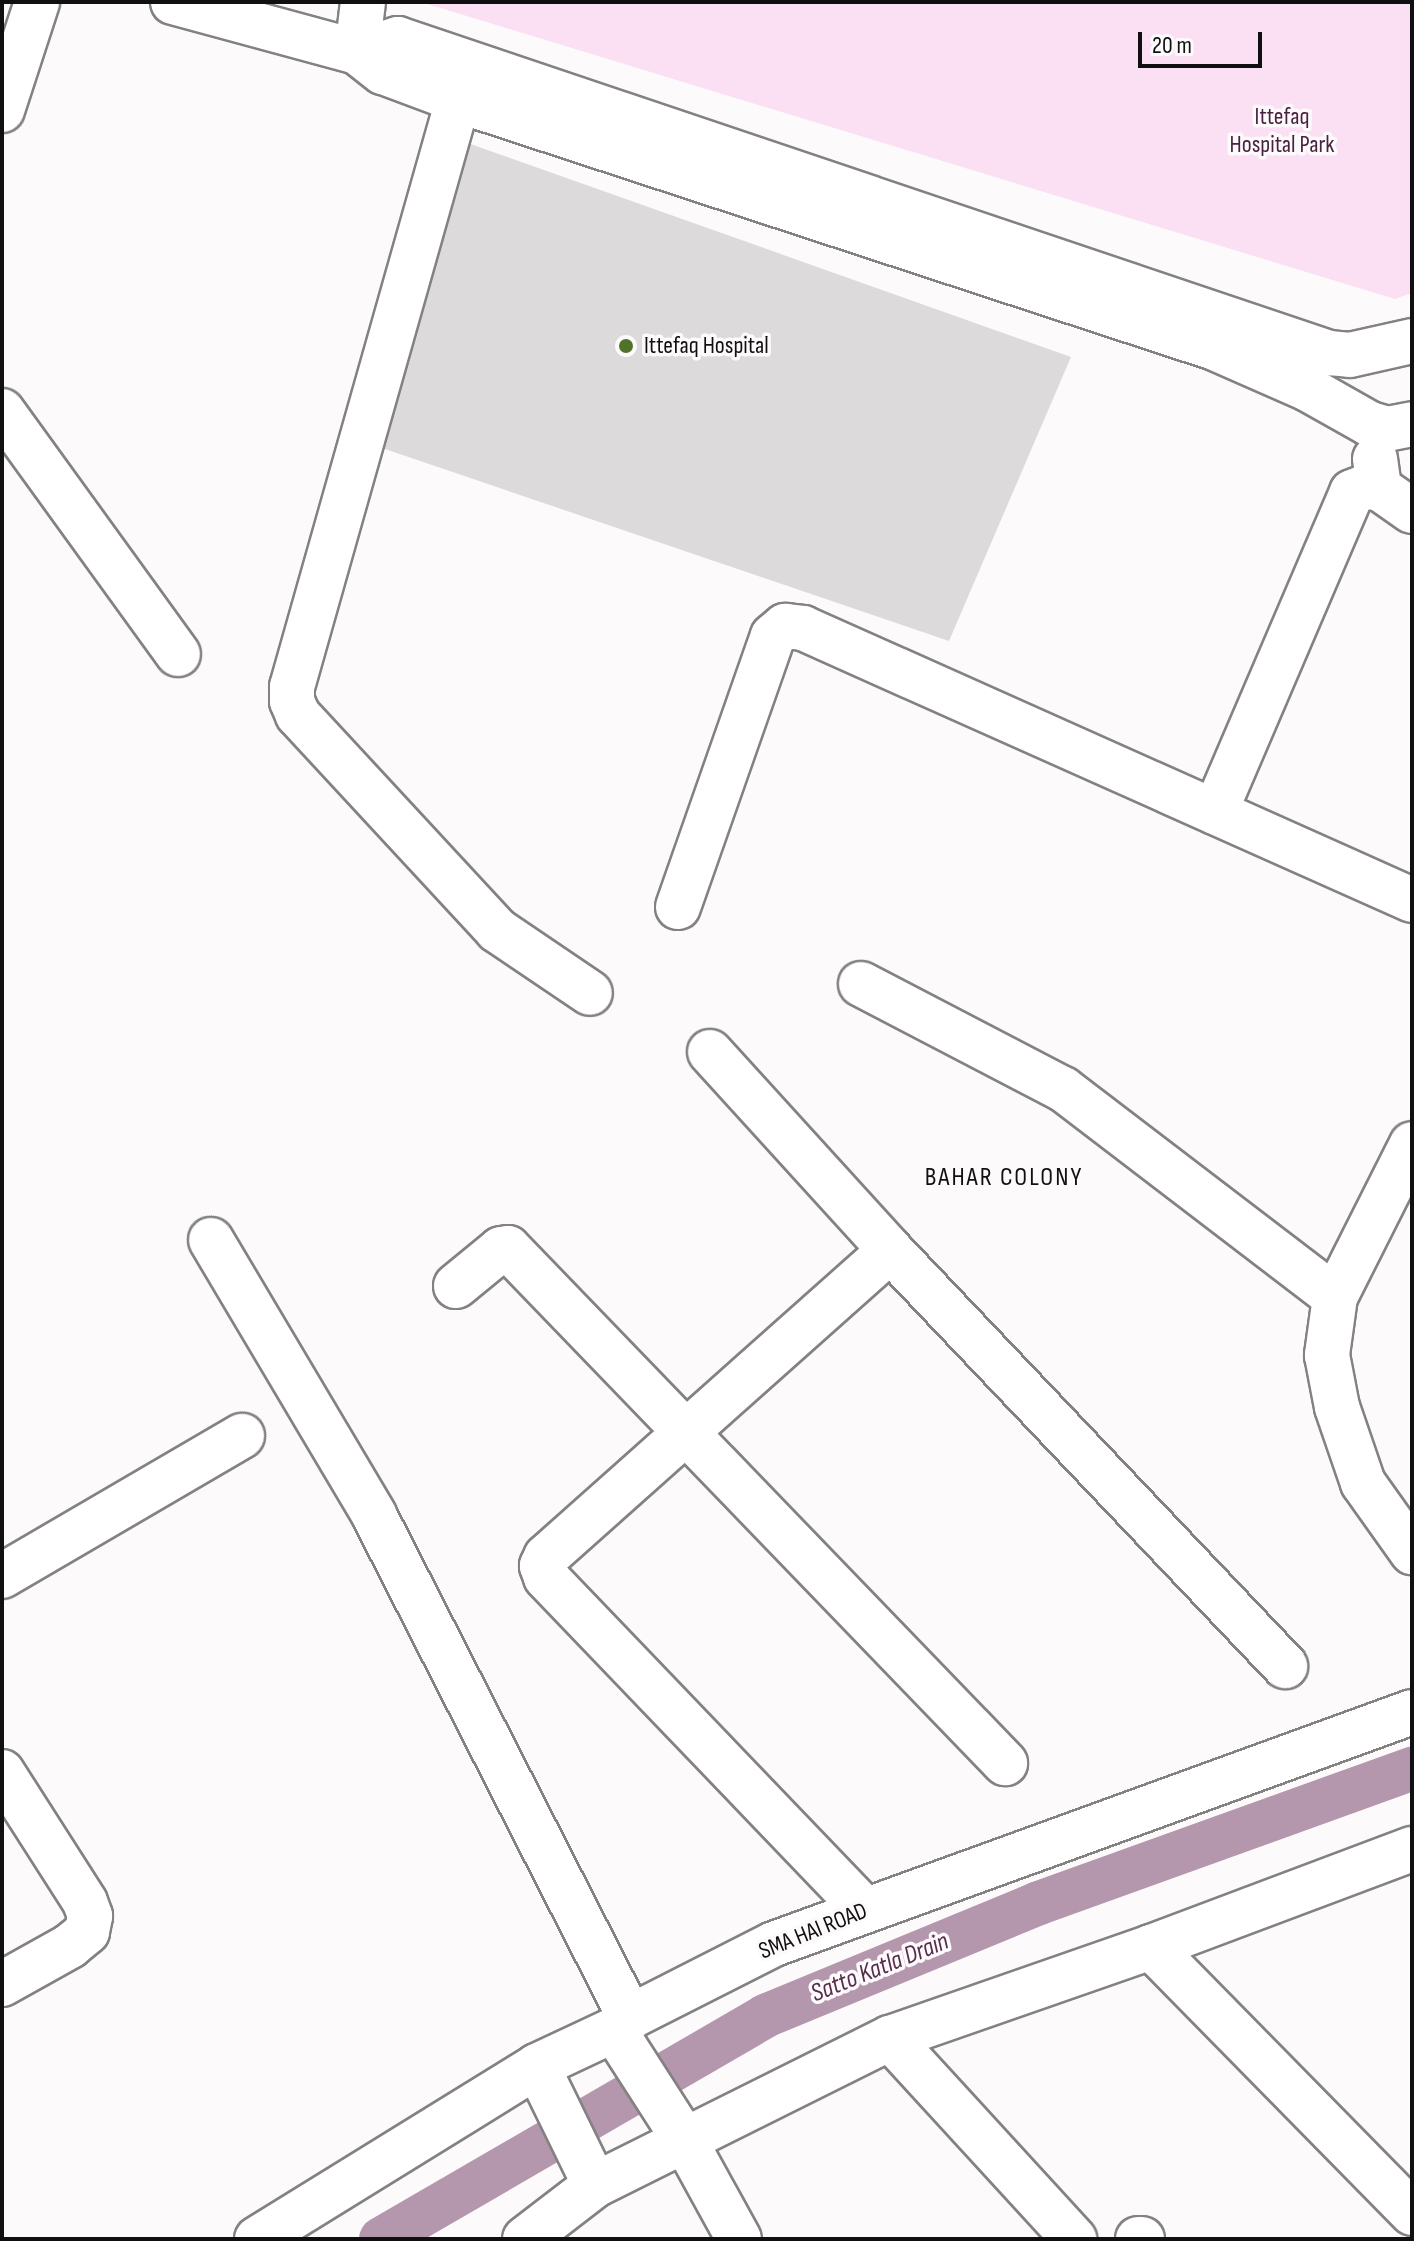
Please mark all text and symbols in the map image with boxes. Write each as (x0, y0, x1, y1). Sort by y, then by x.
scale bar (1142, 16, 1266, 66)
text: 20 m (1152, 31, 1192, 60)
park label: Ittefaq Hospital Park (1230, 103, 1334, 159)
place label: Ittefaq Hospital (644, 332, 769, 360)
marker: Ittefaq Hospital (615, 335, 637, 357)
district label: BAHAR COLONY (925, 1162, 1083, 1194)
street label: SMA HAI ROAD (755, 1896, 871, 1966)
water label: Satto Katla Drain (807, 1926, 953, 2010)

